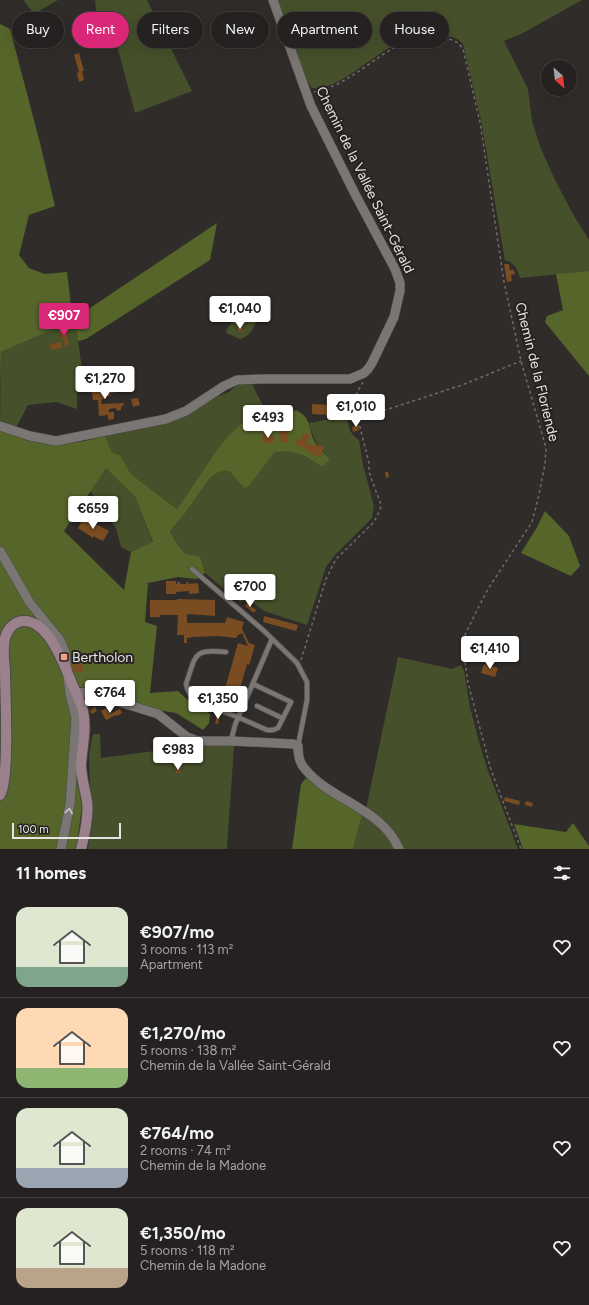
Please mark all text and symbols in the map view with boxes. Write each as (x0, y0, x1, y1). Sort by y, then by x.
chip: Buy (12, 12, 64, 48)
chip: Rent (72, 12, 129, 48)
chip: Filters (137, 12, 203, 48)
chip: New (211, 12, 269, 48)
chip: Apartment (277, 12, 372, 48)
chip: House (380, 12, 449, 48)
north arrow (541, 60, 577, 96)
map controls (541, 60, 577, 96)
street label: Chemin de la Vallée Saint-Gérald (312, 84, 418, 276)
pin: €1,040 (207, 296, 273, 330)
text: €1,040 (219, 301, 261, 316)
street label: Chemin de la Floriende (511, 301, 563, 444)
pin: €907 (40, 303, 88, 337)
text: €907 (48, 308, 80, 323)
pin: €1,270 (72, 366, 138, 400)
text: €1,270 (84, 371, 126, 386)
pin: €1,010 (323, 394, 389, 428)
text: €1,010 (336, 399, 376, 414)
pin: €493 (244, 405, 292, 439)
text: €493 (252, 410, 284, 425)
pin: €659 (69, 496, 117, 530)
text: €659 (77, 501, 109, 516)
pin: €700 (226, 574, 274, 608)
text: €700 (233, 579, 267, 594)
pin: €1,410 (457, 636, 523, 670)
text: €1,410 (470, 641, 510, 656)
place label: Bertholon (72, 649, 133, 666)
marker: Bertholon (59, 652, 69, 662)
pin: €764 (86, 680, 134, 714)
text: €764 (94, 685, 126, 700)
pin: €1,350 (185, 686, 251, 720)
text: €1,350 (197, 691, 239, 706)
pin: €983 (154, 737, 202, 771)
text: €983 (162, 742, 194, 757)
one-way arrow (64, 808, 73, 814)
scale bar (12, 821, 121, 840)
text: 100 m (18, 823, 49, 836)
icon: filters (551, 862, 573, 884)
text: 11 homes (16, 863, 86, 883)
text: €907/mo (140, 922, 214, 942)
icon: home (48, 923, 96, 971)
icon: heart (551, 936, 573, 958)
text: 3 rooms · 113 m² (140, 942, 233, 957)
text: Apartment (140, 957, 203, 972)
text: €1,270/mo (140, 1023, 226, 1043)
icon: home (48, 1024, 96, 1072)
icon: heart (551, 1037, 573, 1059)
text: 5 rooms · 138 m² (140, 1043, 236, 1058)
text: Chemin de la Vallée Saint-Gérald (140, 1058, 331, 1073)
text: €764/mo (140, 1123, 214, 1143)
icon: home (48, 1124, 96, 1172)
icon: heart (551, 1137, 573, 1159)
text: 2 rooms · 74 m² (140, 1143, 231, 1158)
text: Chemin de la Madone (140, 1158, 266, 1173)
text: €1,350/mo (140, 1223, 226, 1243)
icon: home (48, 1224, 96, 1272)
icon: heart (551, 1237, 573, 1259)
text: 5 rooms · 118 m² (140, 1243, 235, 1258)
text: Chemin de la Madone (140, 1258, 266, 1273)

